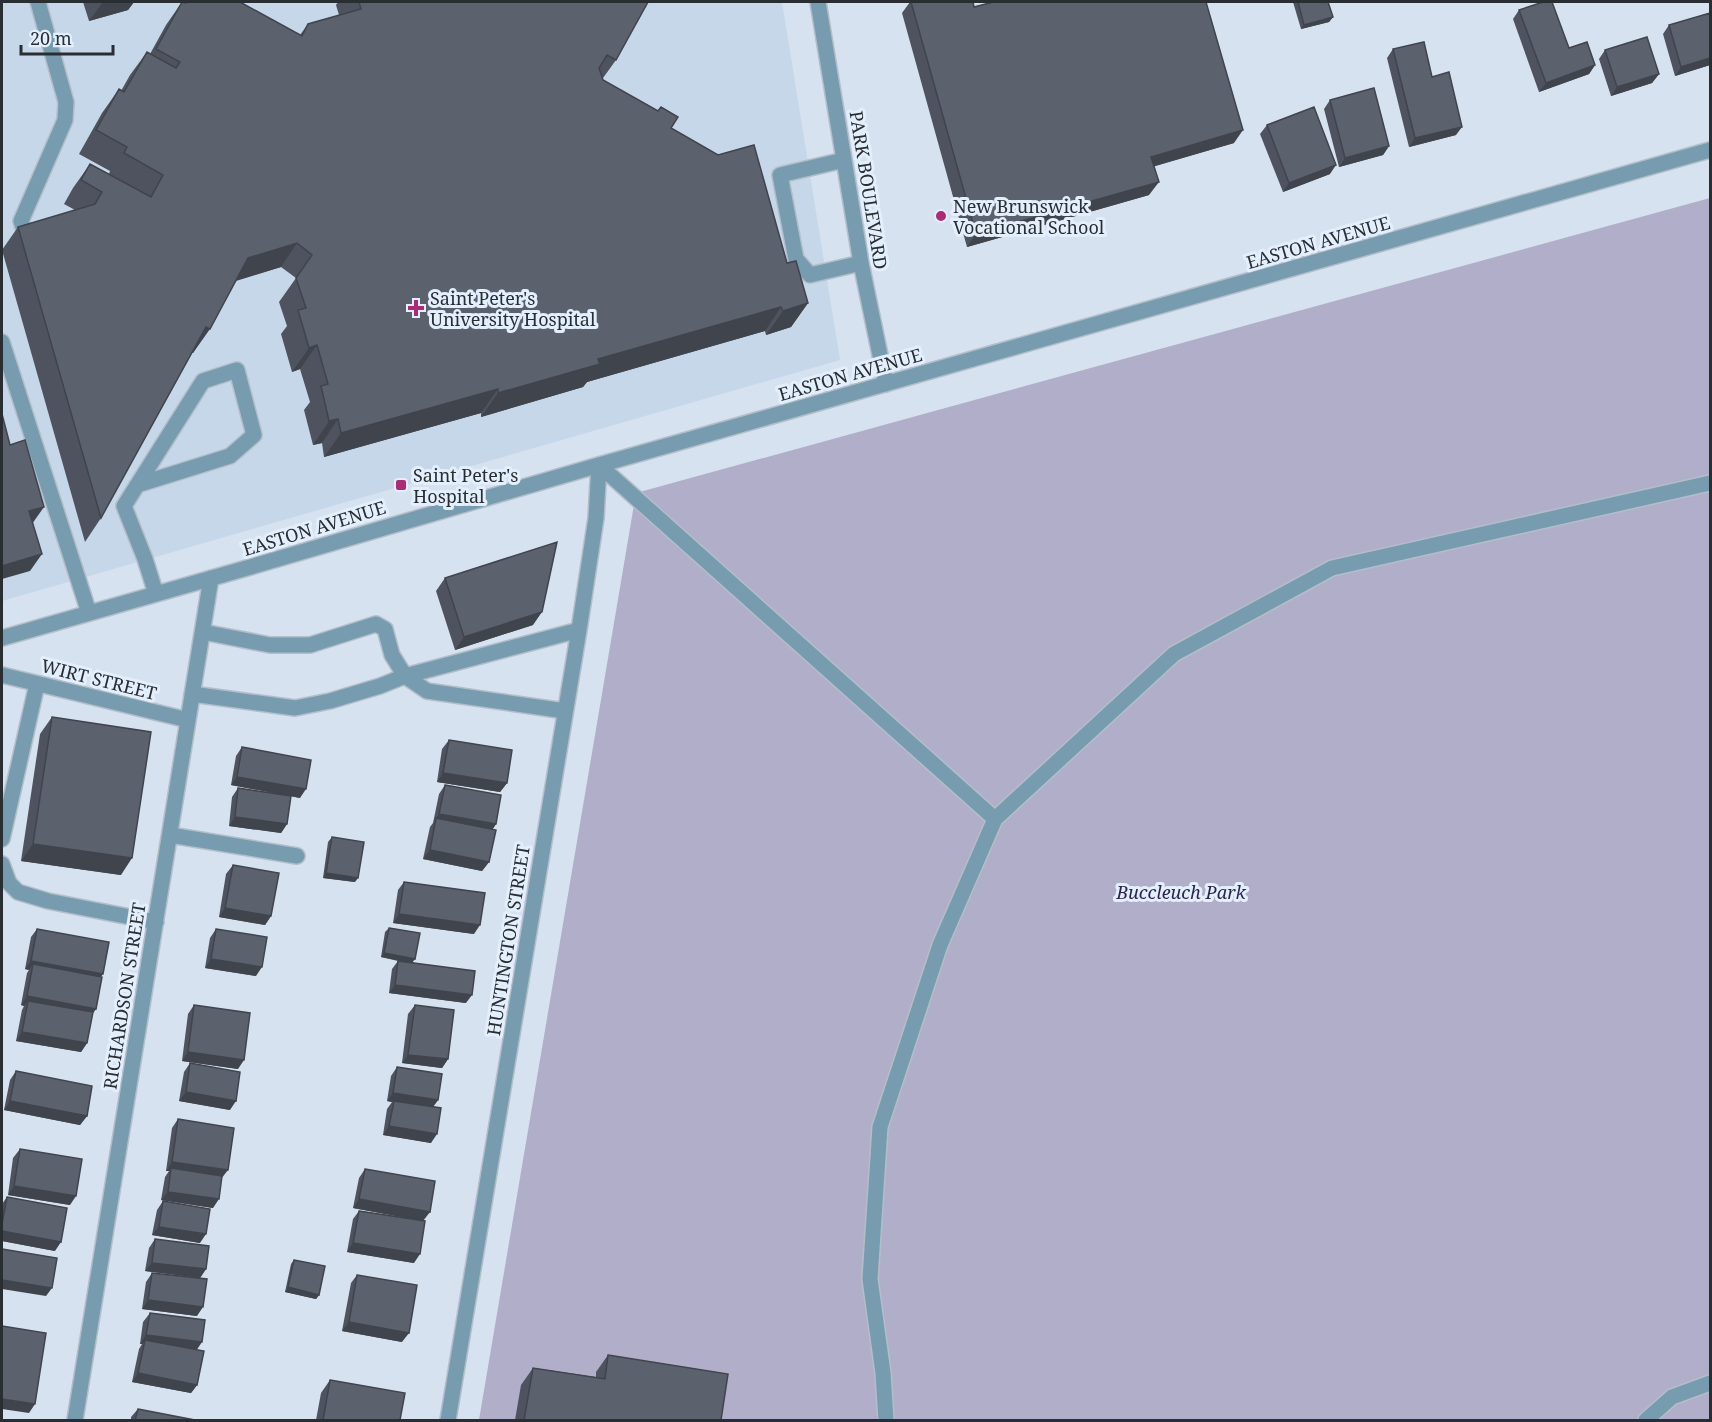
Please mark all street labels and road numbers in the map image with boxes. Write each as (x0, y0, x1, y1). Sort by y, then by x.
street label: PARK BOULEVARD (845, 109, 893, 271)
street label: EASTON AVENUE (1243, 210, 1393, 274)
street label: EASTON AVENUE (775, 342, 925, 406)
street label: EASTON AVENUE (240, 495, 388, 561)
street label: WIRT STREET (39, 653, 159, 705)
street label: HUNTINGTON STREET (481, 843, 535, 1037)
street label: RICHARDSON STREET (97, 901, 151, 1091)

